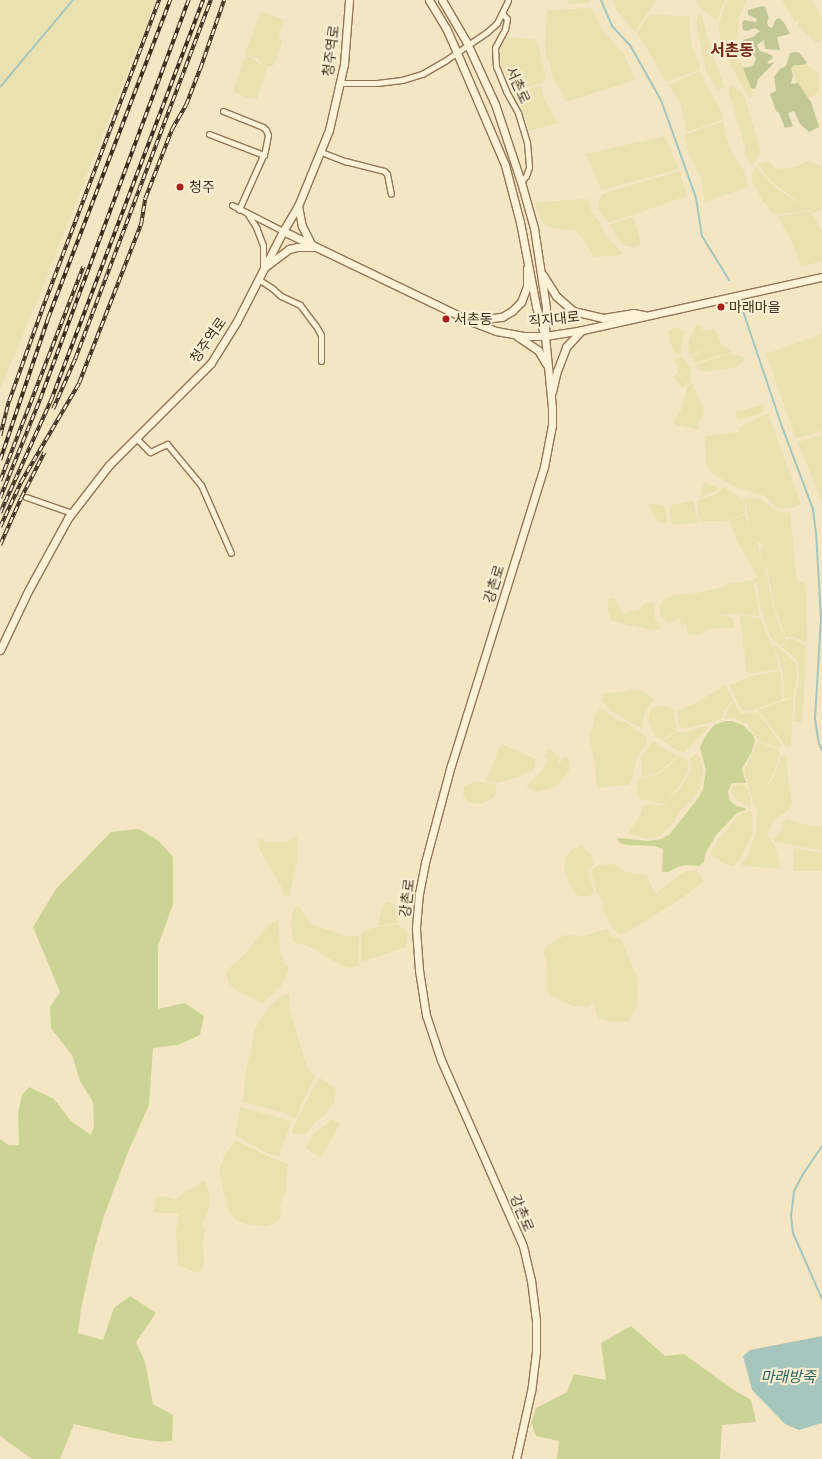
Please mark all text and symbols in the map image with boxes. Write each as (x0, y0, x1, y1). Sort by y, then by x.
street label: 청주역로 (320, 24, 342, 78)
district label: 서촌동 (710, 40, 754, 60)
street label: 서촌로 (502, 64, 534, 106)
place label: 청주 (189, 179, 215, 195)
marker: 청주 (174, 181, 186, 193)
place label: 마래마을 (729, 299, 781, 315)
marker: 마래마을 (716, 302, 726, 312)
street label: 직지대로 (528, 308, 580, 330)
place label: 서촌동 (454, 311, 493, 327)
street label: 청주역로 (186, 314, 230, 366)
marker: 서촌동 (441, 314, 451, 324)
street label: 강촌로 (480, 563, 508, 605)
street label: 강촌로 (396, 878, 418, 918)
street label: 강촌로 (507, 1192, 537, 1234)
water label: 마래방죽 (760, 1368, 816, 1386)

